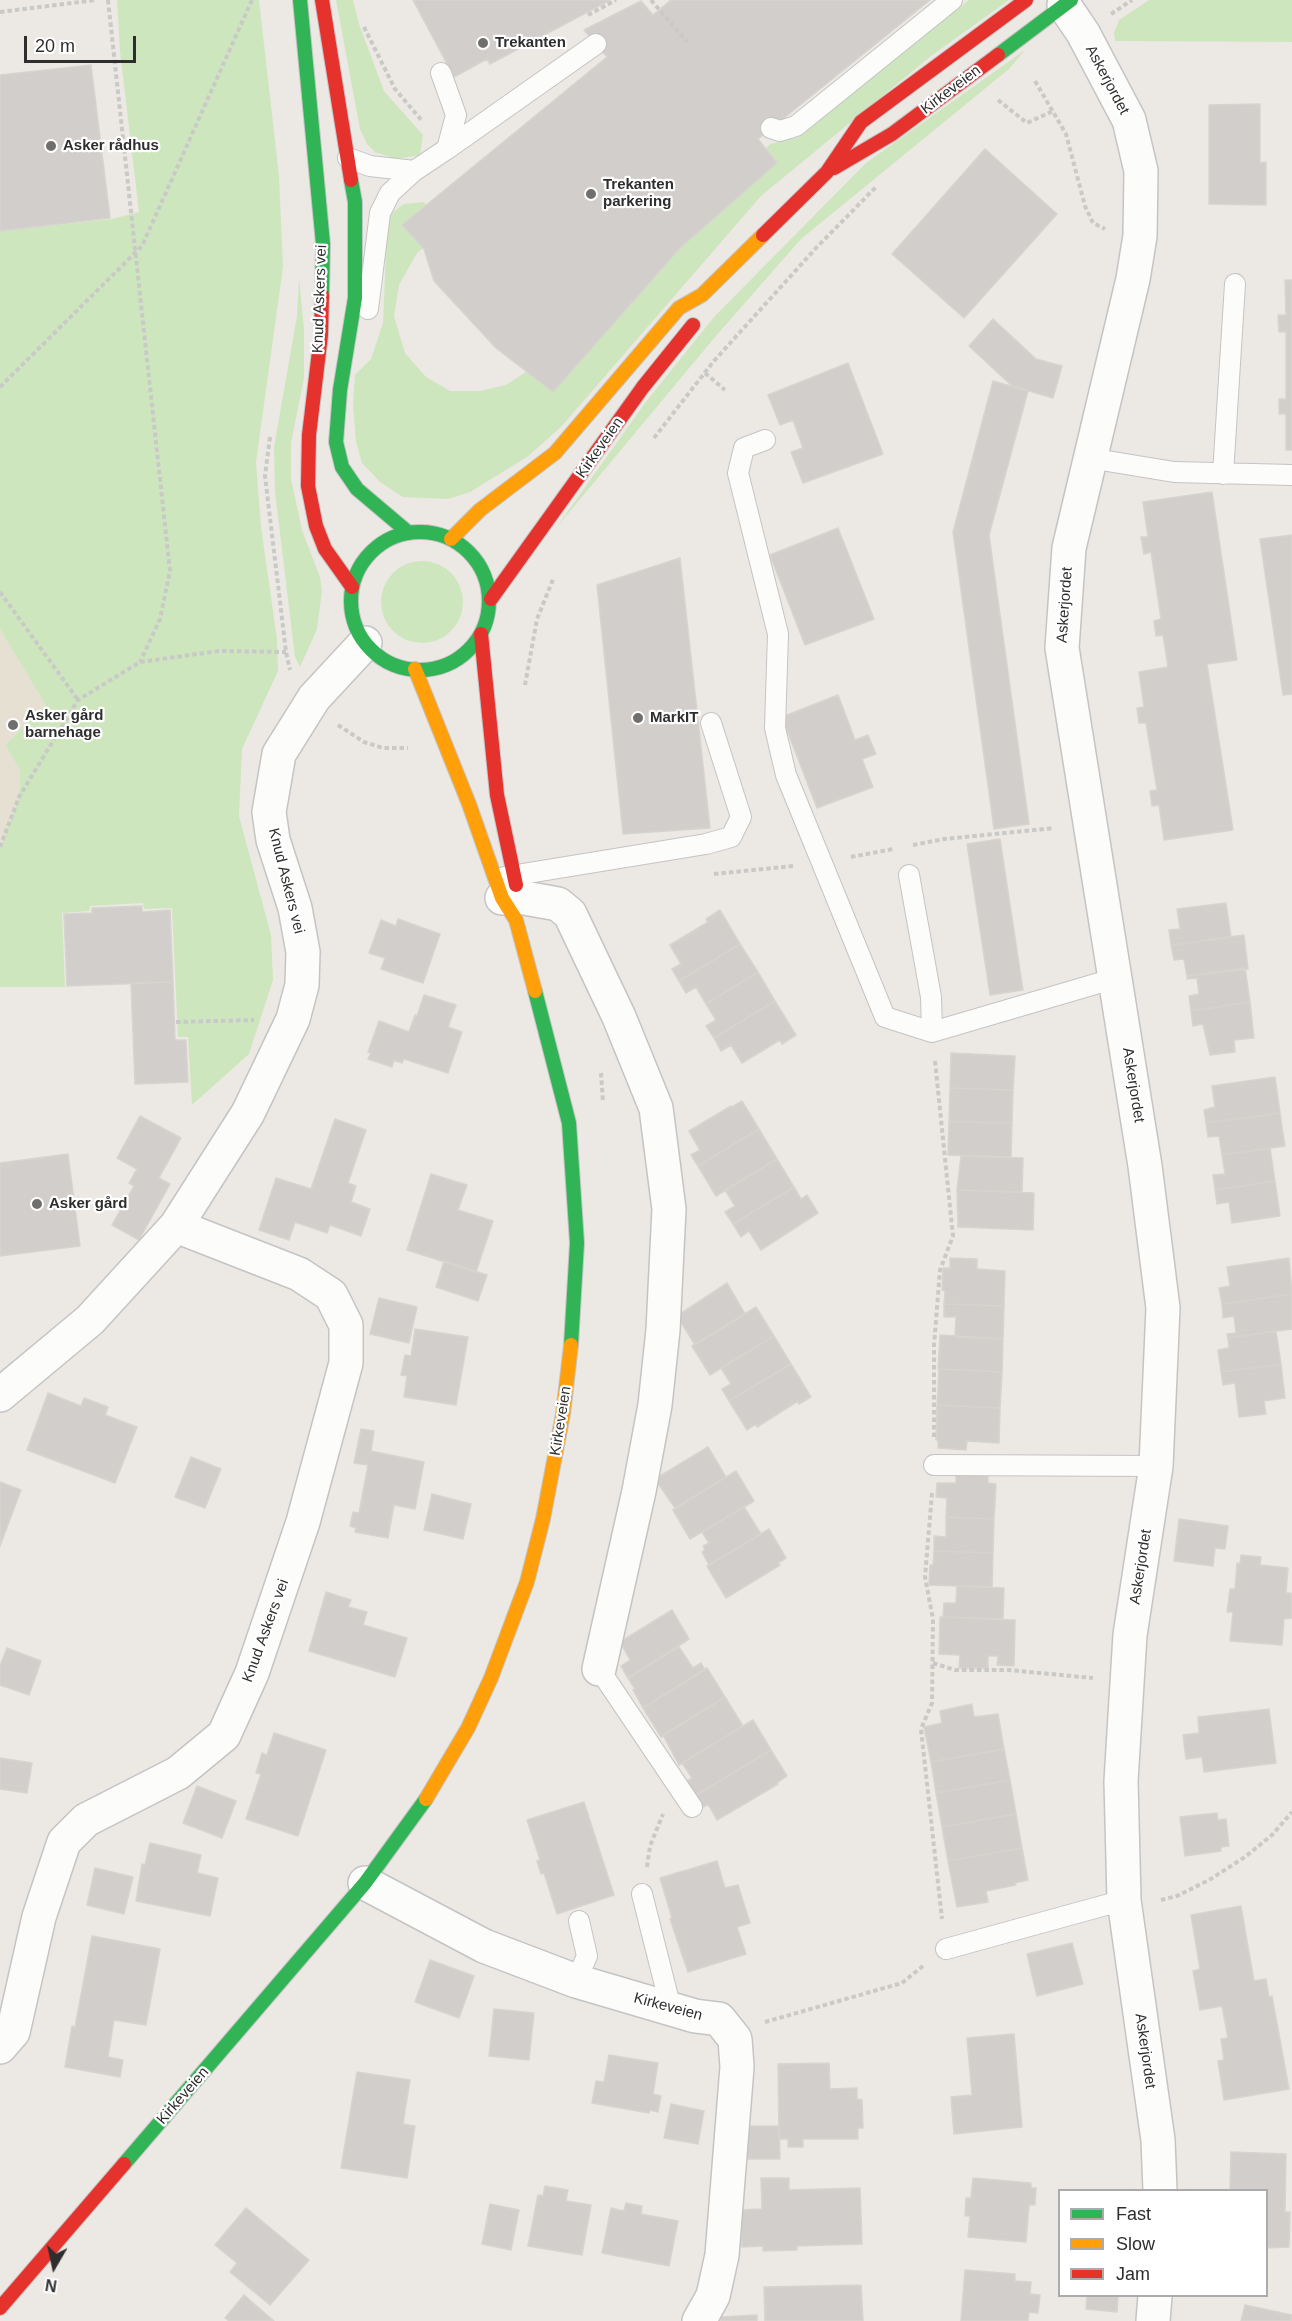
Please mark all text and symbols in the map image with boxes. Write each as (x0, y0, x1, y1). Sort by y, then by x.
scale bar (27, 24, 140, 62)
place label: Trekanten (495, 34, 566, 52)
text: 20 m (35, 36, 75, 56)
marker: Trekanten (476, 36, 490, 50)
street label: Askerjordet (1081, 42, 1133, 118)
street label: Kirkeveien (918, 62, 984, 118)
place label: Asker rådhus (63, 137, 159, 155)
marker: Asker rådhus (44, 139, 58, 153)
place label: Trekanten parkering (603, 176, 674, 211)
marker: Trekanten parkering (584, 187, 598, 201)
street label: Knud Askers vei (309, 245, 331, 353)
street label: Kirkeveien (573, 414, 627, 482)
street label: Askerjordet (1053, 567, 1077, 643)
place label: Asker gård barnehage (25, 707, 103, 742)
place label: MarkIT (650, 709, 698, 727)
marker: MarkIT (631, 711, 645, 725)
marker: Asker gård barnehage (6, 718, 20, 732)
street label: Knud Askers vei (264, 826, 308, 936)
street label: Askerjordet (1118, 1046, 1148, 1124)
place label: Asker gård (49, 1195, 127, 1213)
marker: Asker gård (30, 1197, 44, 1211)
street label: Kirkeveien (547, 1385, 575, 1457)
street label: Askerjordet (1126, 1528, 1156, 1606)
street label: Knud Askers vei (239, 1577, 293, 1685)
street label: Kirkeveien (632, 1989, 704, 2025)
street label: Askerjordet (1131, 2012, 1159, 2090)
street label: Kirkeveien (153, 2064, 213, 2128)
legend (1058, 2189, 1268, 2297)
text: Fast (1116, 2204, 1151, 2224)
text: Slow (1116, 2234, 1155, 2254)
north arrow (24, 2237, 84, 2297)
text: Jam (1116, 2264, 1150, 2284)
text: N (44, 2276, 58, 2295)

